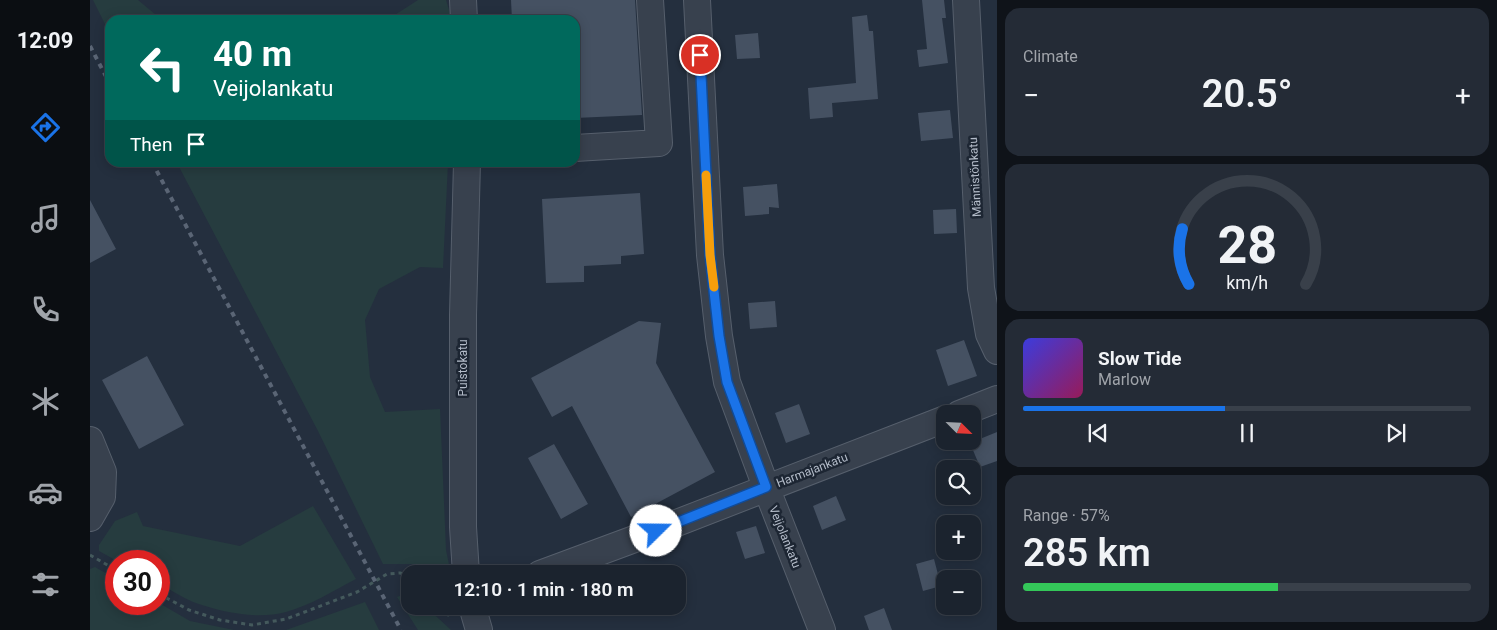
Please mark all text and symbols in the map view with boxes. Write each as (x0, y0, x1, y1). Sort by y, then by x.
text: 12:09 (17, 28, 73, 53)
text: 40 m (213, 34, 292, 75)
pin (679, 34, 721, 76)
icon: left (130, 35, 195, 100)
icon: arrive (686, 41, 714, 69)
text: Climate (1023, 47, 1078, 66)
text: 20.5° (1202, 72, 1292, 116)
text: Veijolankatu (213, 76, 333, 101)
text: − (1023, 79, 1039, 112)
text: + (1455, 79, 1471, 112)
icon: directions (28, 110, 63, 145)
icon: arrive (182, 130, 210, 158)
text: Then (130, 133, 172, 156)
street label: Männistönkatu (966, 137, 984, 217)
icon: music (28, 201, 63, 236)
text: 28 (1217, 215, 1277, 276)
text: km/h (1226, 272, 1268, 293)
icon: phone (28, 292, 63, 327)
street label: Puistokatu (456, 339, 470, 397)
text: Slow Tide (1098, 347, 1181, 370)
text: Marlow (1098, 370, 1151, 389)
icon: climate (28, 384, 63, 419)
north arrow (936, 405, 981, 450)
map controls (936, 405, 981, 615)
icon: previous (1084, 419, 1112, 447)
icon: pause (1233, 419, 1261, 447)
icon: next (1382, 419, 1410, 447)
street label: Harmajankatu (774, 450, 850, 490)
button: search (936, 460, 981, 505)
icon: car (28, 475, 63, 510)
position arrow (629, 504, 681, 556)
street label: Veijolankatu (766, 504, 804, 570)
text: Range · 57% (1023, 506, 1110, 525)
button: + (936, 515, 981, 560)
text: 285 km (1023, 531, 1151, 575)
speed limit sign: 30 (105, 550, 170, 615)
icon: filters (28, 567, 63, 602)
button: − (936, 570, 981, 615)
text: 12:10 · 1 min · 180 m (453, 578, 634, 601)

